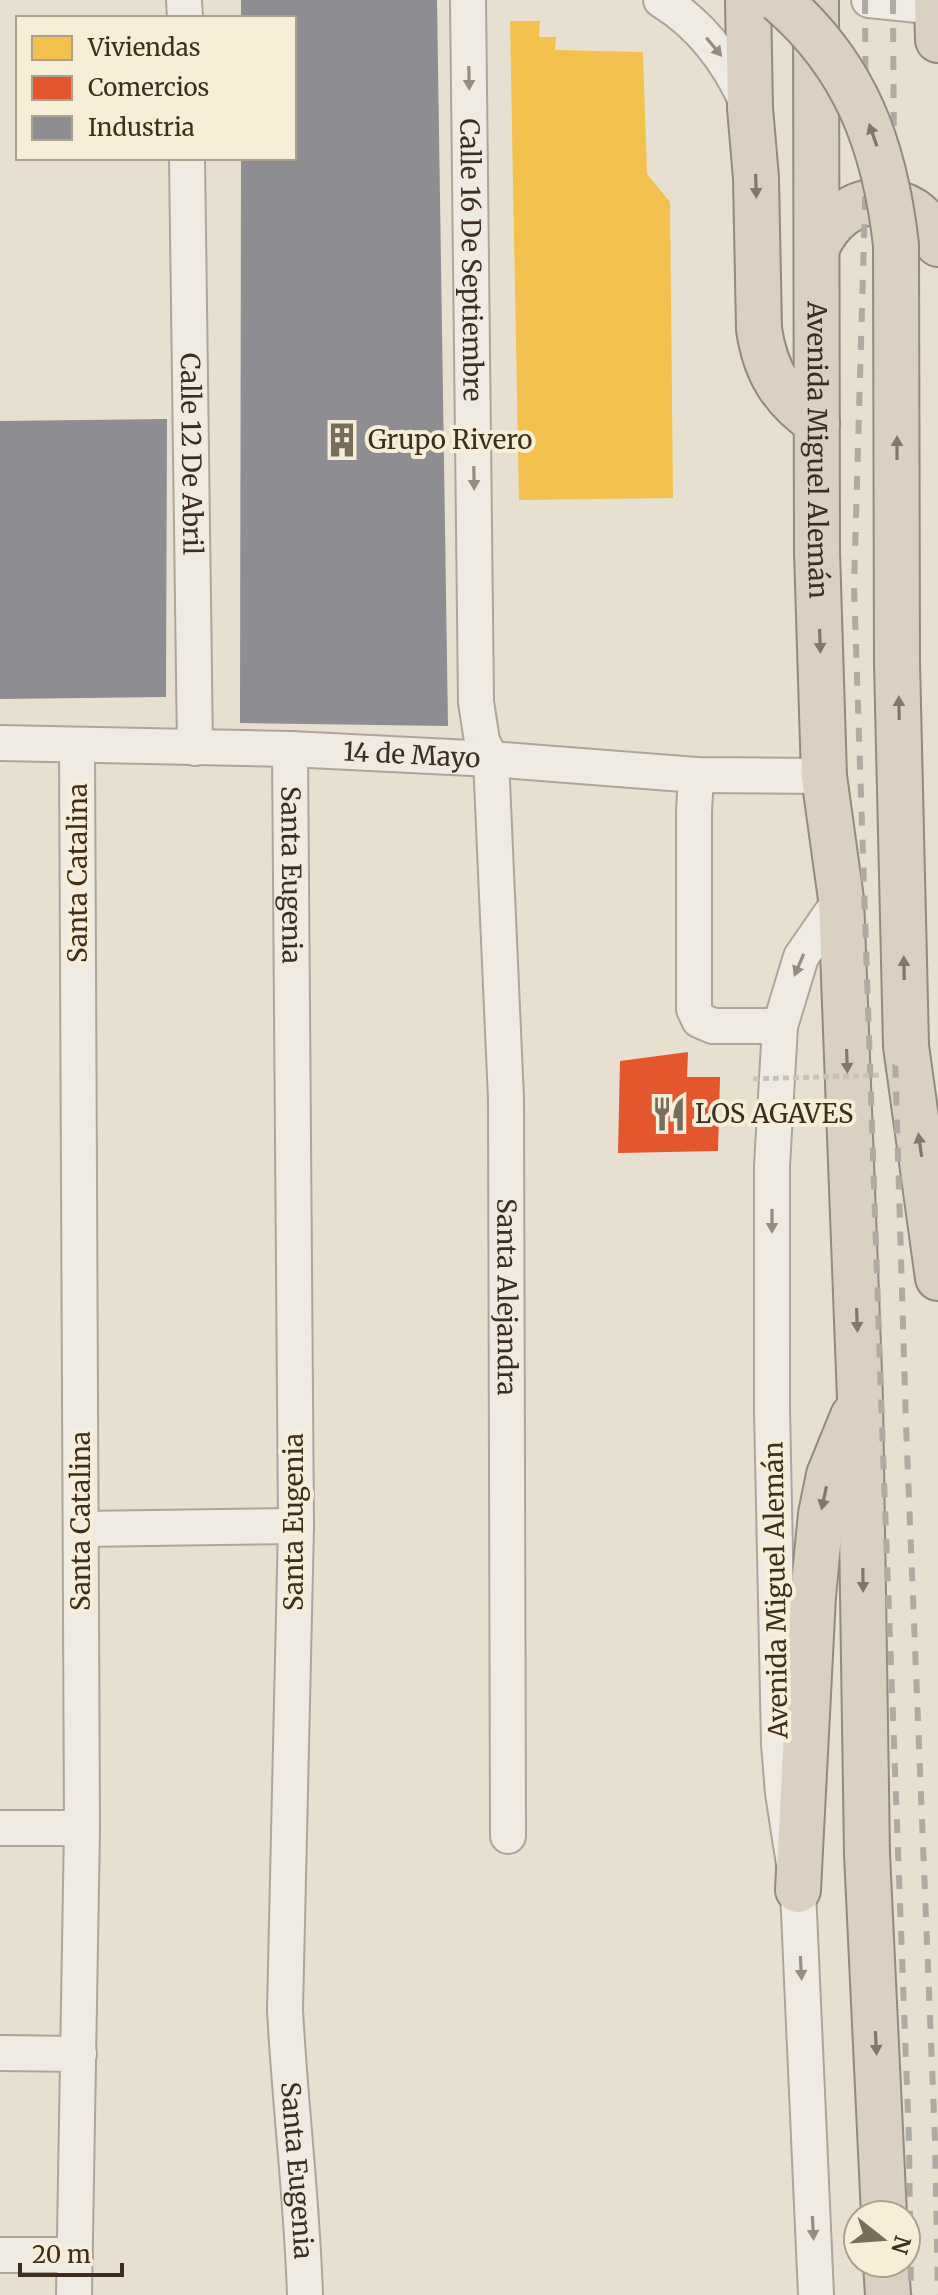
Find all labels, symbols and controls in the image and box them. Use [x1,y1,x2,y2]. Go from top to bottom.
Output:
legend [16,16,296,160]
text: Viviendas [87,32,200,63]
one-way arrow [705,37,722,57]
one-way arrow [463,66,475,91]
text: Comercios [88,72,209,103]
text: Industria [88,112,195,143]
street label: Calle 16 De Septiembre [453,118,490,402]
one-way arrow [866,123,878,147]
one-way arrow [750,174,763,199]
street label: Avenida Miguel Alemán [801,300,835,599]
street label: Calle 12 De Abril [174,353,209,555]
building icon: Grupo Rivero [323,421,361,459]
place label: Grupo Rivero [368,423,533,456]
one-way arrow [891,435,903,460]
one-way arrow [468,466,480,491]
one-way arrow [813,629,826,654]
one-way arrow [892,695,905,720]
street label: 14 de Mayo [342,735,481,774]
street label: Santa Catalina [61,783,94,963]
street label: Santa Eugenia [274,786,309,964]
one-way arrow [793,953,806,976]
one-way arrow [898,955,911,980]
one-way arrow [841,1049,854,1074]
restaurant icon: LOS AGAVES [650,1095,688,1133]
place label: LOS AGAVES [695,1097,854,1130]
one-way arrow [913,1133,926,1158]
street label: Santa Alejandra [490,1198,524,1396]
one-way arrow [766,1209,778,1234]
one-way arrow [851,1308,864,1333]
street label: Santa Catalina [64,1431,97,1611]
street label: Santa Eugenia [277,1433,310,1611]
street label: Avenida Miguel Alemán [756,1441,795,1740]
one-way arrow [817,1486,830,1511]
one-way arrow [857,1568,869,1593]
one-way arrow [795,1956,808,1981]
one-way arrow [869,2031,882,2056]
street label: Santa Eugenia [274,2080,320,2260]
north arrow [842,2199,922,2279]
one-way arrow [807,2216,820,2241]
scale bar [20,2227,122,2277]
text: N [885,2232,917,2258]
text: 20 m [32,2239,91,2270]

